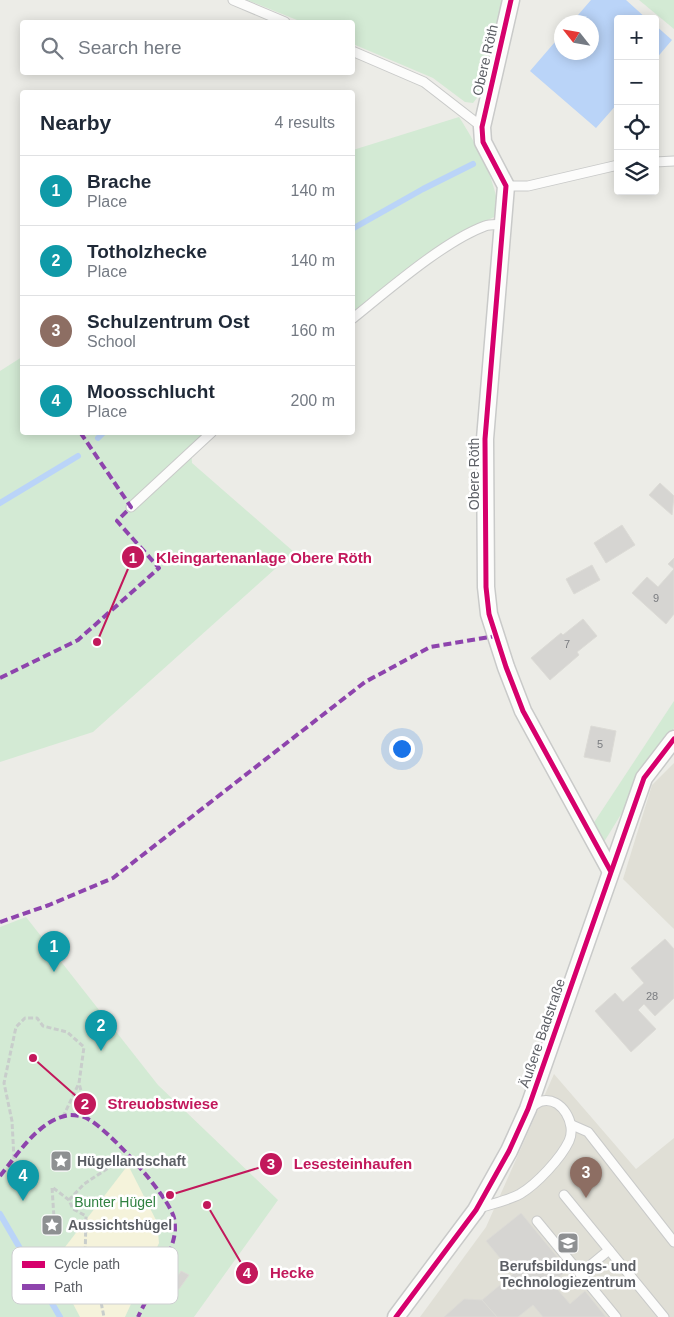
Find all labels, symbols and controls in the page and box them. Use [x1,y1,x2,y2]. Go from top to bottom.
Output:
north arrow [554,15,599,60]
map controls [614,15,659,195]
button: + [614,15,659,60]
search box [20,20,355,75]
street label: Obere Röth [469,23,501,97]
icon: search [38,34,66,62]
text: Search here [78,37,182,58]
button: − [614,60,659,105]
button: locate [614,105,659,150]
text: Nearby [40,111,111,134]
text: 4 results [275,114,335,131]
button: layers [614,150,659,195]
text: Brache [87,171,151,192]
text: 1 [52,182,60,199]
text: 140 m [291,182,335,199]
text: Place [87,193,127,210]
text: Totholzhecke [87,241,207,262]
text: 2 [52,252,60,269]
text: 140 m [291,252,335,269]
text: Place [87,263,127,280]
text: Schulzentrum Ost [87,311,250,332]
text: 3 [52,322,60,339]
text: 160 m [291,322,335,339]
text: School [87,333,136,350]
text: Moosschlucht [87,381,215,402]
text: 4 [52,392,60,409]
text: 200 m [291,392,335,409]
text: Place [87,403,127,420]
street label: Obere Röth [466,438,482,510]
callout: Kleingartenanlage Obere Röth [121,542,382,572]
text: 1 [129,549,137,566]
text: Kleingartenanlage Obere Röth [156,549,372,566]
house number: 9 [653,592,659,604]
house number: 7 [564,638,570,650]
your location [389,736,415,762]
house number: 5 [597,738,603,750]
pin: 1 [38,931,70,972]
street label: Äußere Badstraße [516,976,568,1090]
house number: 28 [646,990,658,1002]
pin: 2 [85,1010,117,1051]
callout: Streuobstwiese [72,1089,228,1119]
text: 2 [81,1095,89,1112]
text: Streuobstwiese [108,1095,218,1112]
place icon: Hügellandschaft [49,1149,73,1173]
callout: Lesesteinhaufen [259,1149,422,1179]
place label: Hügellandschaft [77,1153,186,1169]
text: 3 [267,1155,275,1172]
text: Lesesteinhaufen [294,1155,412,1172]
pin: 3 [570,1157,602,1198]
pin: 4 [7,1160,39,1201]
park label: Bunter Hügel [74,1194,156,1210]
place icon: Aussichtshügel [40,1213,64,1237]
place label: Aussichtshügel [68,1217,172,1233]
school or university icon: Berufsbildungs- und Technologiezentrum [556,1231,580,1255]
legend [12,1247,178,1304]
text: Cycle path [54,1256,120,1272]
callout: Hecke [235,1258,324,1288]
place label: Berufsbildungs- und Technologiezentrum [500,1258,636,1290]
text: 4 [243,1264,252,1281]
text: Hecke [270,1264,314,1281]
text: Path [54,1279,83,1295]

